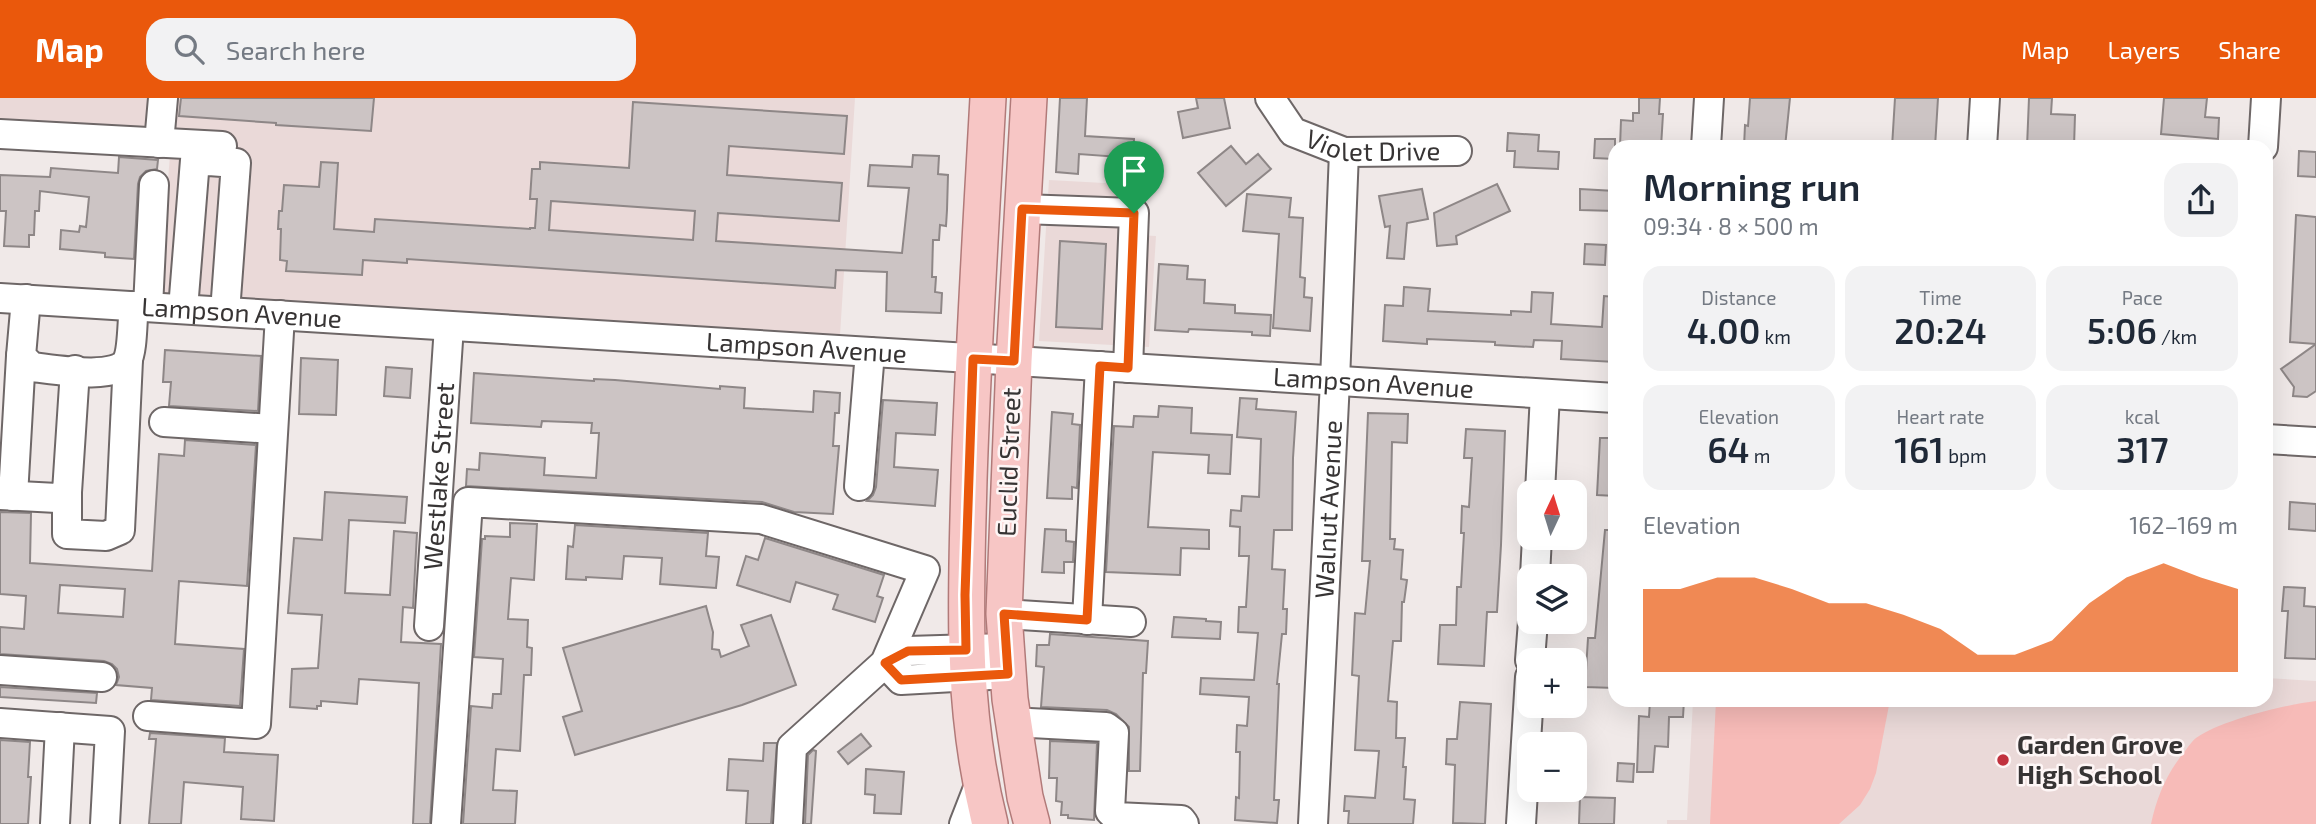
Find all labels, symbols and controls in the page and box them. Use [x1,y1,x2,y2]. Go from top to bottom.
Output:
search box [146,18,636,81]
text: Map [35,29,104,69]
icon: search [170,30,208,68]
text: Search here [226,34,365,65]
text: Map [2021,35,2069,64]
text: Layers [2107,35,2180,64]
text: Share [2218,35,2281,64]
street label: Violet Drive [1302,122,1440,166]
pin [1104,141,1164,213]
icon: arrive [1115,152,1153,190]
text: Morning run [1643,163,1861,209]
button: share [2164,163,2238,237]
text: 09:34 · 8 × 500 m [1643,212,1819,240]
text: Distance [1701,286,1776,309]
text: Time [1919,286,1962,309]
text: Pace [2122,286,2163,309]
street label: Lampson Avenue [140,290,343,333]
text: 4.00 [1687,309,1760,351]
text: 20:24 [1894,309,1987,351]
text: 5:06 [2087,309,2157,351]
street label: Lampson Avenue [705,325,908,368]
text: km [1760,325,1791,348]
text: /km [2157,325,2197,348]
street label: Lampson Avenue [1272,360,1475,403]
street label: Westlake Street [416,381,459,571]
street label: Euclid Street [989,387,1026,537]
text: Elevation [1699,405,1779,428]
text: Heart rate [1897,405,1984,428]
text: kcal [2125,405,2160,428]
street label: Walnut Avenue [1307,419,1347,599]
text: 64 [1707,428,1750,470]
text: 161 [1894,428,1944,470]
text: 317 [2116,428,2168,470]
text: m [1750,444,1770,467]
text: bpm [1944,444,1987,467]
north arrow [1517,480,1587,550]
map controls [1517,480,1587,802]
text: Elevation [1643,511,1741,539]
text: 162–169 m [2129,511,2238,539]
button: layers [1517,564,1587,634]
button: + [1517,648,1587,718]
place label: Garden Grove High School [2017,728,2183,789]
button: − [1517,732,1587,802]
marker: Garden Grove High School [1995,752,2011,768]

